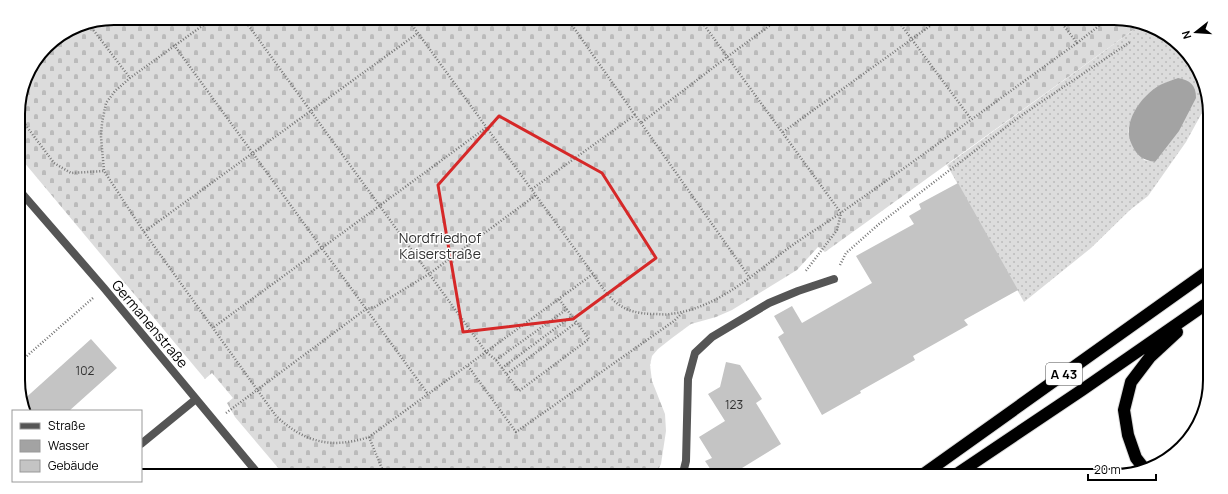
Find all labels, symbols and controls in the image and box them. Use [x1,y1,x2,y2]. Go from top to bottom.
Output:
north arrow [1176,12,1216,52]
text: N [1178,29,1194,41]
park label: Nordfriedhof Kaiserstraße [399,228,481,263]
street label: Germanenstraße [108,276,193,372]
house number: 102 [76,362,95,379]
road number: A 43 [1046,363,1082,385]
house number: 123 [725,396,743,413]
legend [12,410,142,482]
text: Straße [48,417,85,434]
text: Wasser [48,437,90,454]
scale bar [1088,456,1156,482]
text: Gebäude [48,457,99,474]
text: 20 m [1094,461,1121,478]

